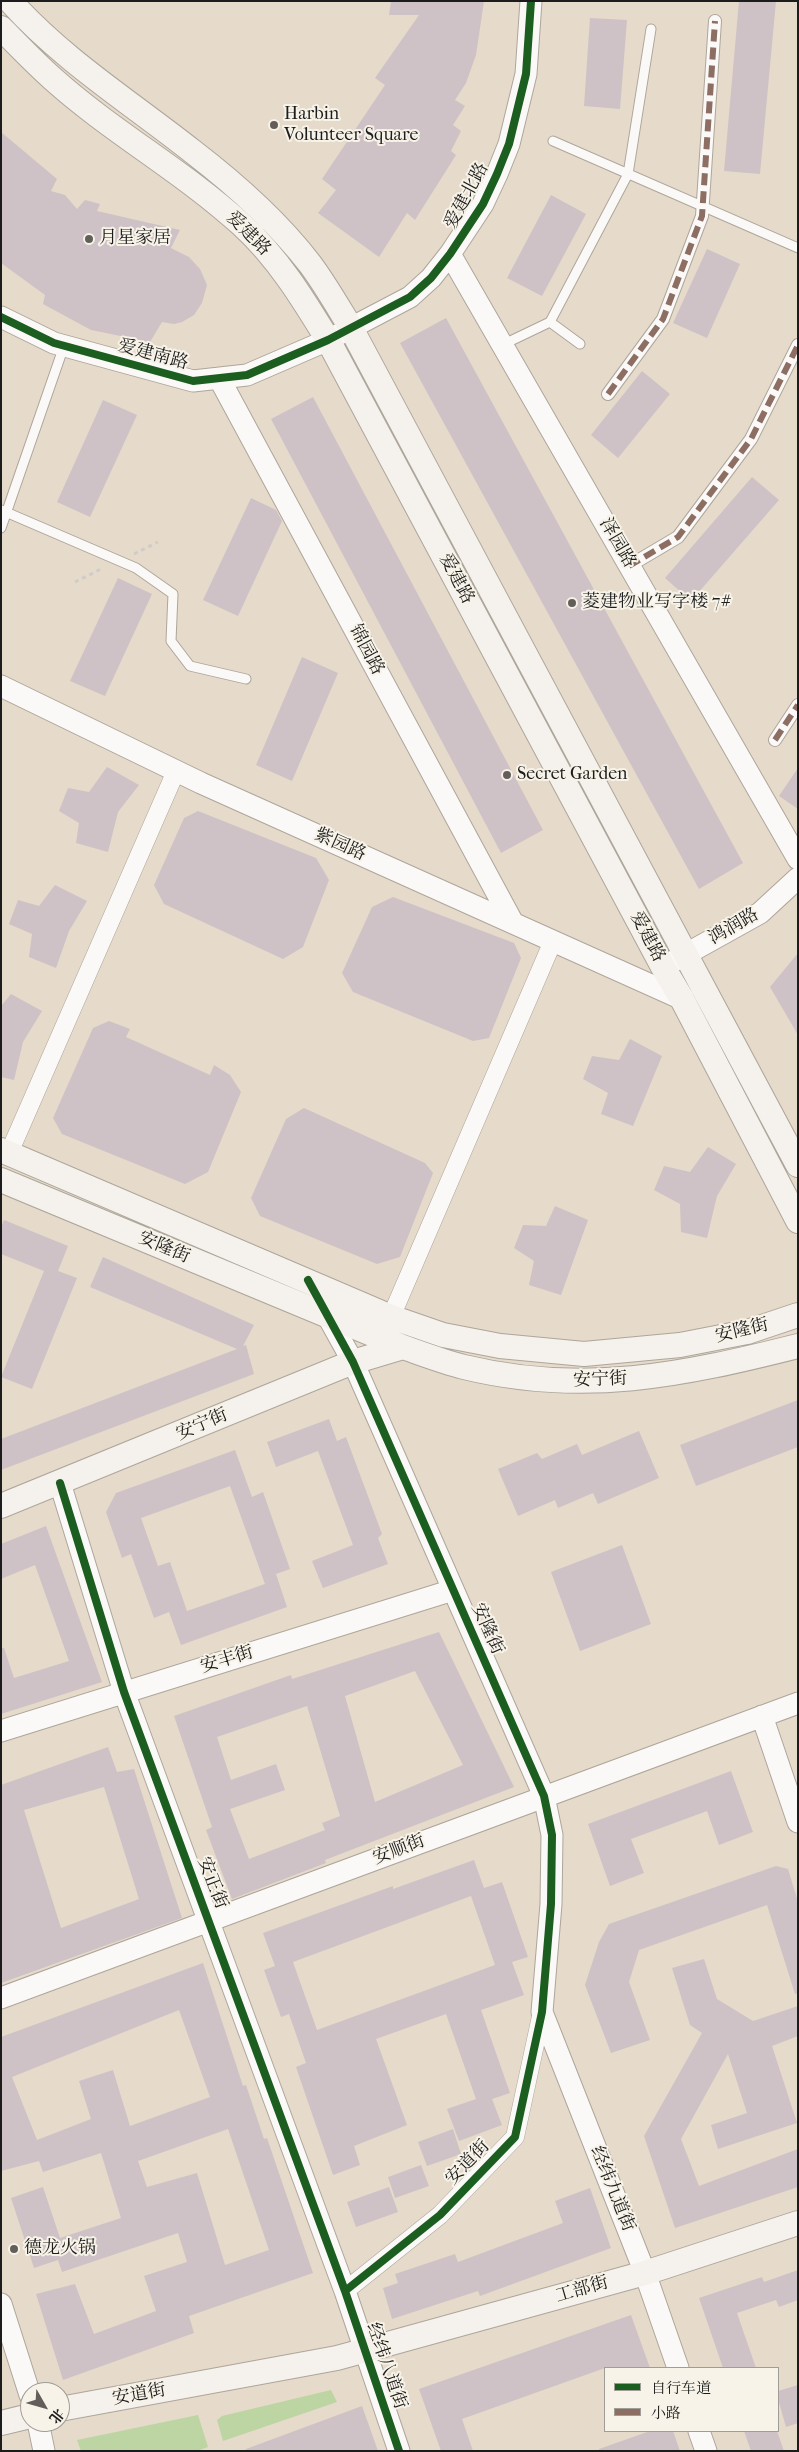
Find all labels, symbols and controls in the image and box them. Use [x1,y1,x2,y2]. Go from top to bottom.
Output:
place label: Harbin Volunteer Square [284,104,418,146]
marker: Harbin Volunteer Square [268,119,280,131]
street label: 爱建北路 [441,159,493,233]
street label: 爱建路 [221,207,275,261]
place label: 月星家居 [99,228,171,250]
marker: 月星家居 [83,233,95,245]
street label: 爱建南路 [115,335,191,375]
street label: 泽园路 [594,514,640,572]
street label: 爱建路 [434,550,478,608]
place label: 菱建物业写字楼 7# [582,592,732,614]
marker: 菱建物业写字楼 7# [566,597,578,609]
street label: 锦园路 [344,621,388,679]
place label: Secret Garden [517,764,628,786]
marker: Secret Garden [501,769,513,781]
street label: 紫园路 [311,824,369,866]
street label: 鸿润路 [705,904,763,950]
street label: 爱建路 [625,908,669,966]
street label: 安隆街 [135,1228,193,1268]
street label: 安隆街 [713,1314,771,1348]
street label: 安宁街 [573,1368,627,1392]
street label: 安宁街 [173,1405,231,1445]
street label: 安隆街 [466,1600,508,1658]
street label: 安丰街 [198,1642,256,1678]
street label: 安顺街 [370,1830,428,1870]
street label: 安正街 [192,1854,232,1912]
street label: 安道街 [441,2136,495,2190]
street label: 经纬九道街 [585,2143,639,2235]
place label: 德龙火锅 [24,2238,96,2260]
marker: 德龙火锅 [8,2243,20,2255]
street label: 工部街 [553,2272,611,2308]
street label: 经纬八道街 [361,2320,411,2412]
legend [604,2367,779,2432]
text: 自行车道 [651,2379,711,2397]
street label: 安道街 [111,2380,167,2410]
north arrow [20,2382,70,2432]
text: 小路 [651,2404,681,2422]
text: 北 [45,2405,67,2427]

